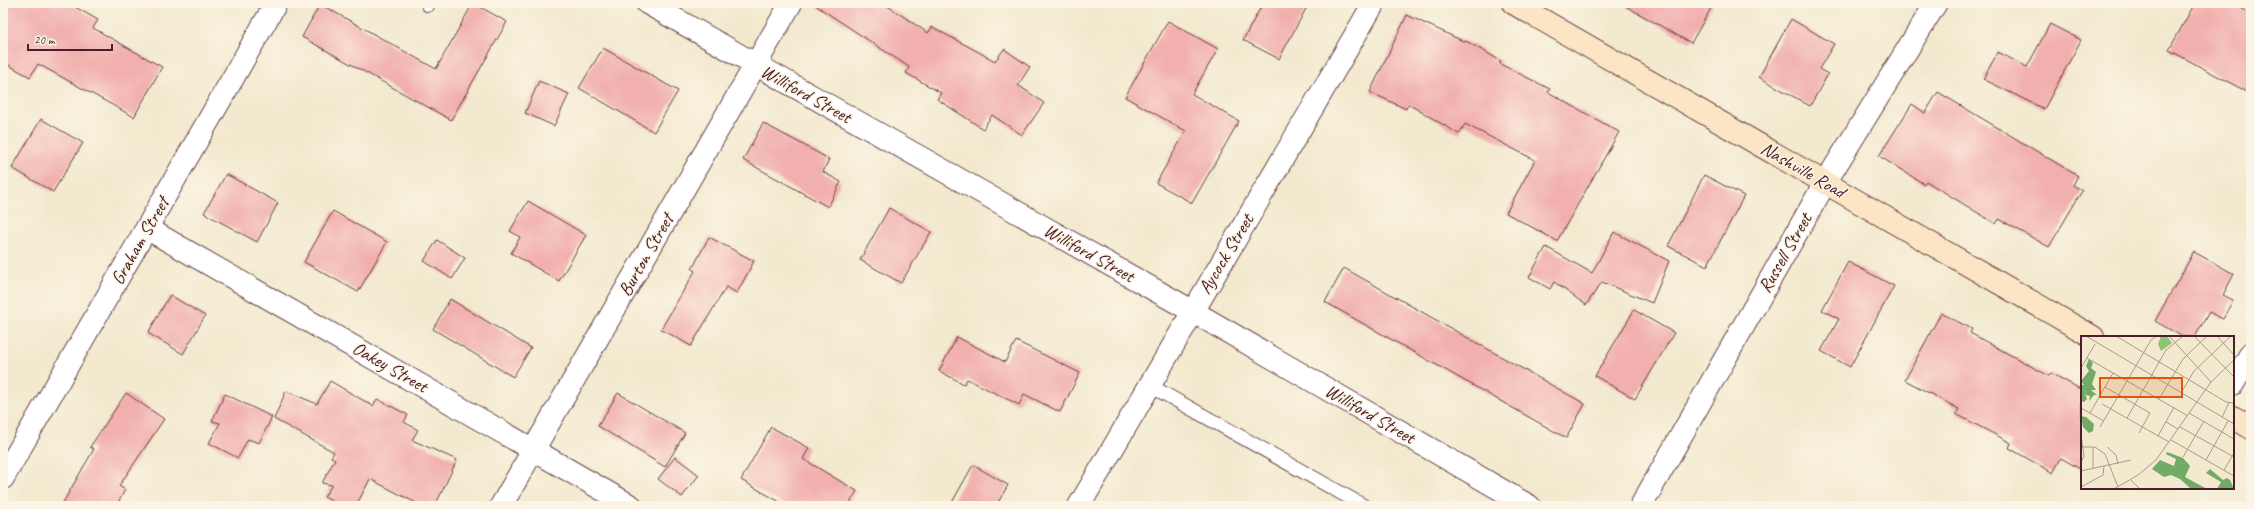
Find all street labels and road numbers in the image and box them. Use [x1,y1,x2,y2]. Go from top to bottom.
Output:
street label: Williford Street [756,59,857,130]
street label: Nashville Road [1756,136,1852,205]
street label: Graham Street [105,191,176,289]
street label: Burton Street [613,207,681,301]
street label: Russell Street [1753,207,1818,297]
street label: Aycock Street [1193,208,1260,298]
street label: Williford Street [1039,218,1140,289]
street label: Oakey Street [348,336,433,399]
street label: Williford Street [1321,379,1421,450]

